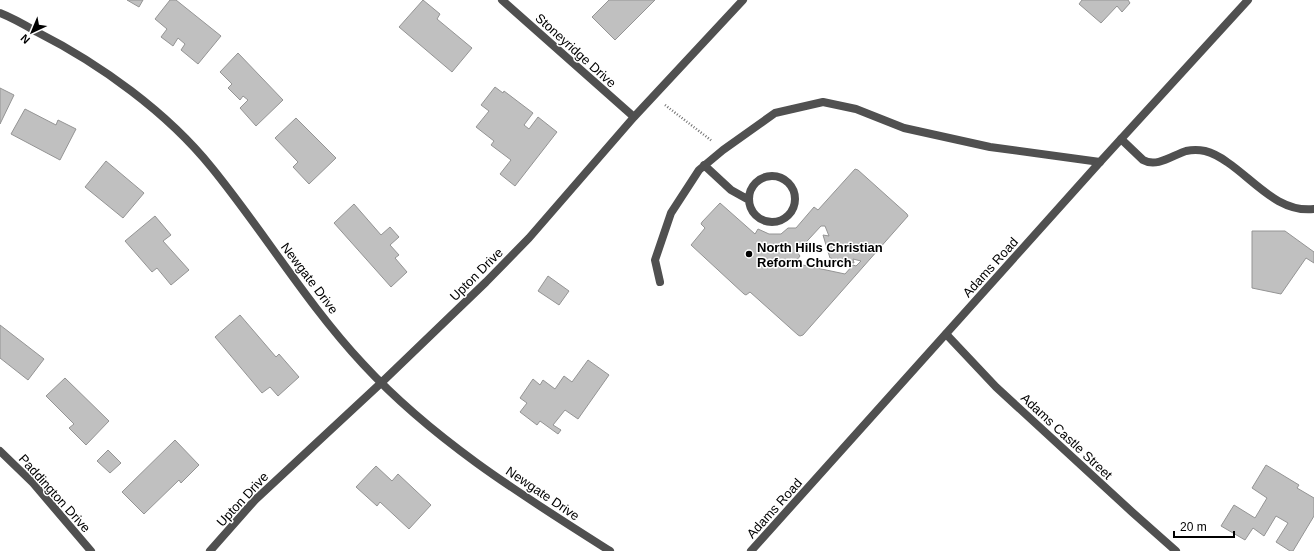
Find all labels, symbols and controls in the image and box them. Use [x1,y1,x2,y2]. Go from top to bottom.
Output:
street label: Stoneyridge Drive [532,10,619,91]
north arrow [12,12,52,52]
text: N [18,32,32,46]
street label: Adams Road [960,234,1021,300]
street label: Newgate Drive [278,240,341,317]
place label: North Hills Christian Reform Church [757,240,883,270]
street label: Upton Drive [447,245,506,304]
marker: North Hills Christian Reform Church [744,249,754,259]
street label: Adams Castle Street [1018,390,1116,483]
street label: Paddington Drive [16,451,94,535]
street label: Newgate Drive [503,463,582,523]
street label: Upton Drive [213,469,271,530]
street label: Adams Road [744,475,805,541]
scale bar [1174,513,1234,539]
text: 20 m [1180,520,1207,534]

